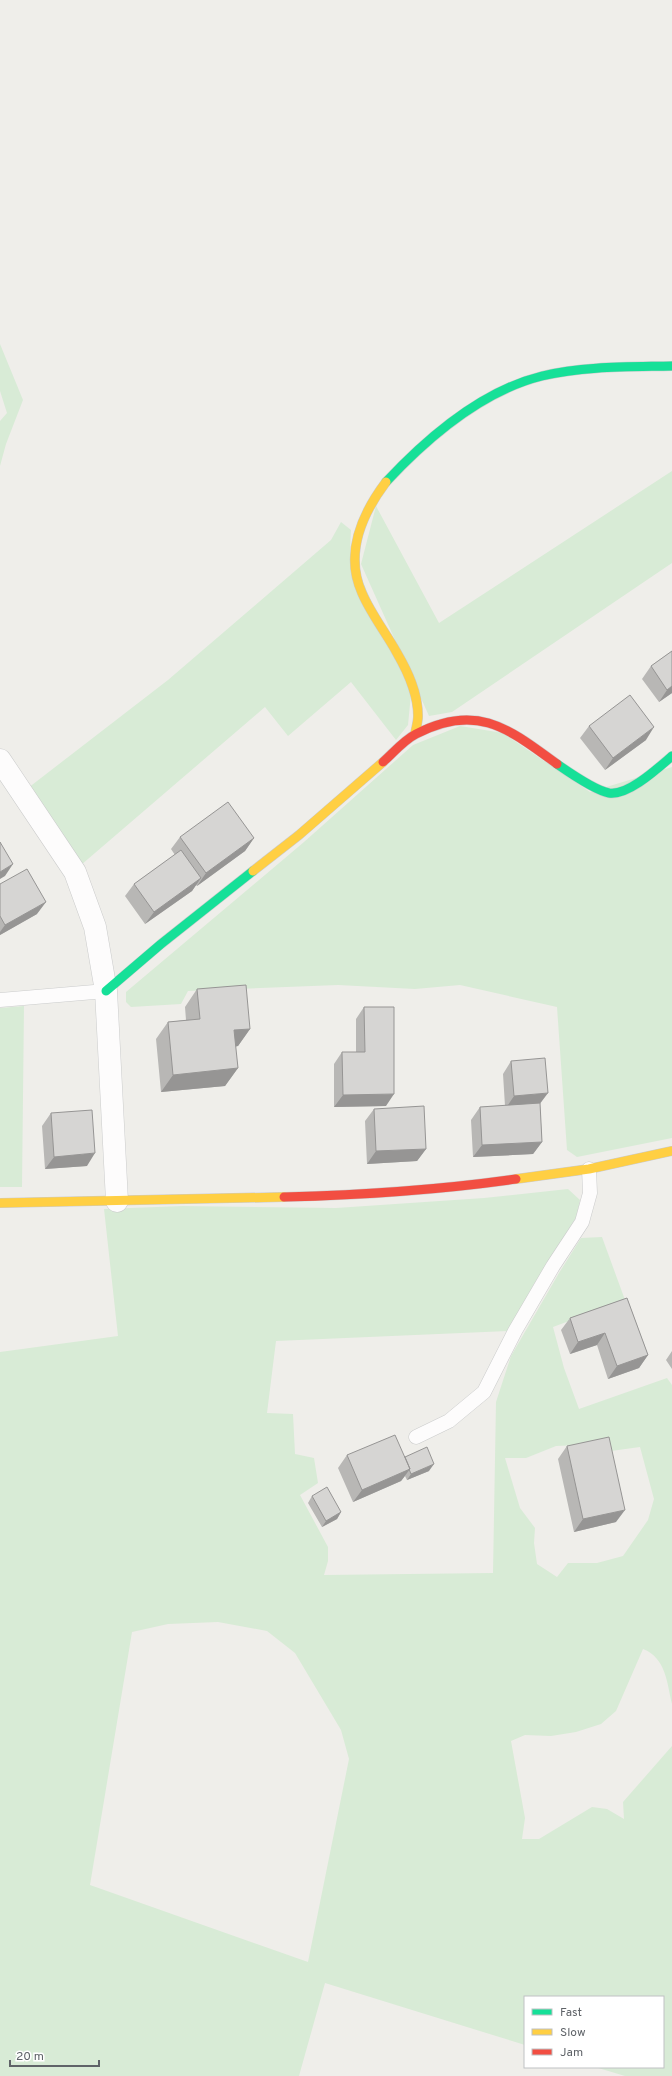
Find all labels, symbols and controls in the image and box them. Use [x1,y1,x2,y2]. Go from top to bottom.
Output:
legend [524,1996,664,2068]
text: Fast [560,2005,582,2021]
text: Slow [560,2025,586,2041]
scale bar [10,2042,99,2068]
text: Jam [560,2045,583,2061]
text: 20 m [16,2049,44,2065]

